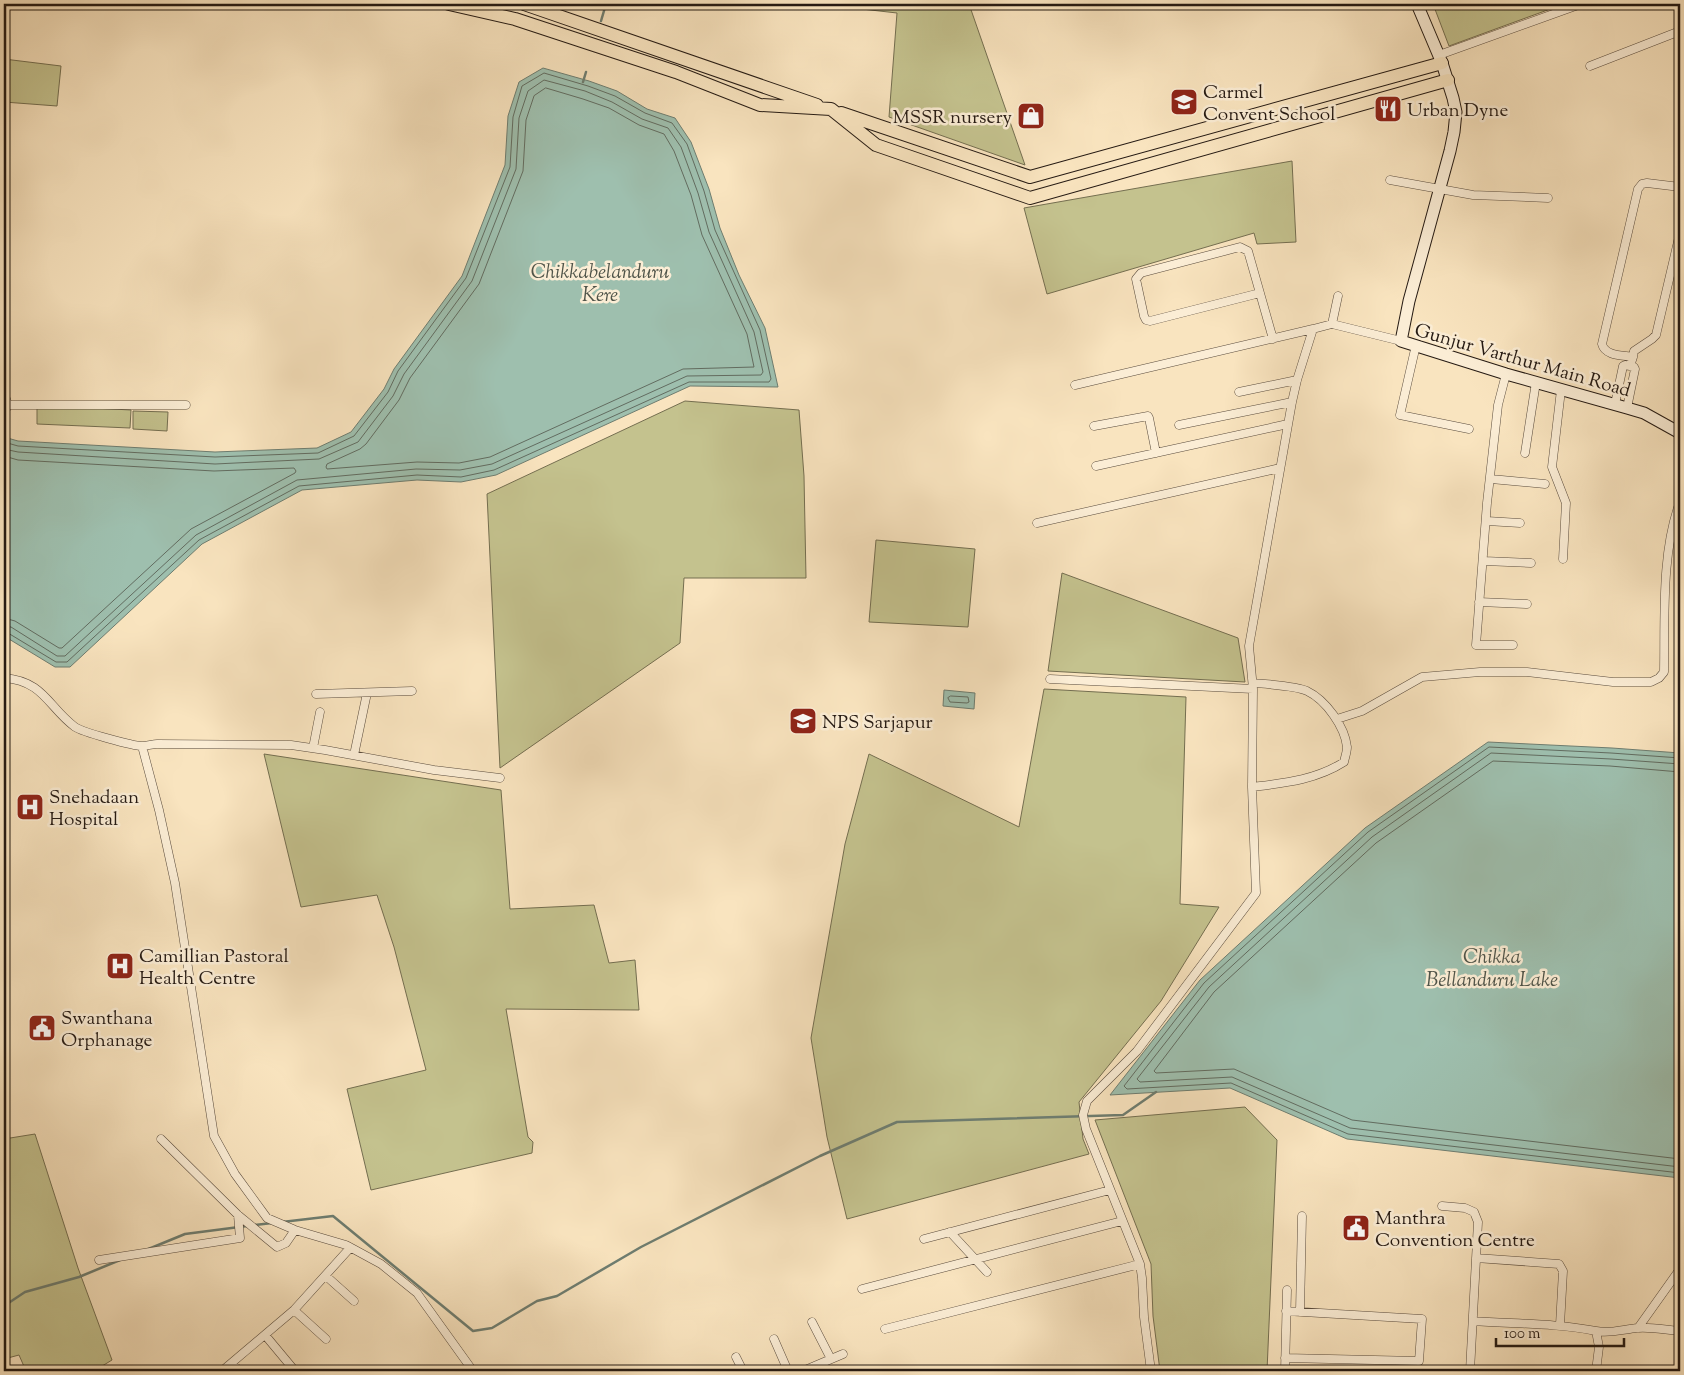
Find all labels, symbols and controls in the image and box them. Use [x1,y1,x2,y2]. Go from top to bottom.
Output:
place label: Carmel Convent School [1203,80,1335,129]
school or university icon: Carmel Convent School [1169,87,1199,117]
restaurant icon: Urban Dyne [1373,94,1403,124]
place label: Urban Dyne [1407,98,1508,125]
shop icon: MSSR nursery [1016,101,1046,131]
place label: MSSR nursery [892,105,1013,132]
water label: Chikkabelanduru Kere [531,259,670,311]
street label: Gunjur Varthur Main Road [1411,318,1634,405]
school or university icon: NPS Sarjapur [788,706,818,736]
place label: NPS Sarjapur [822,710,933,737]
place label: Snehadaan Hospital [49,785,139,834]
hospital icon: Snehadaan Hospital [15,792,45,822]
place label: Camillian Pastoral Health Centre [139,944,289,993]
water label: Chikka Bellanduru Lake [1426,944,1558,996]
hospital icon: Camillian Pastoral Health Centre [105,951,135,981]
place label: Swanthana Orphanage [61,1006,153,1055]
public building icon: Swanthana Orphanage [27,1013,57,1043]
place label: Manthra Convention Centre [1375,1206,1535,1255]
public building icon: Manthra Convention Centre [1341,1213,1371,1243]
scale bar [1496,1315,1624,1347]
text: 100 m [1504,1324,1541,1345]

